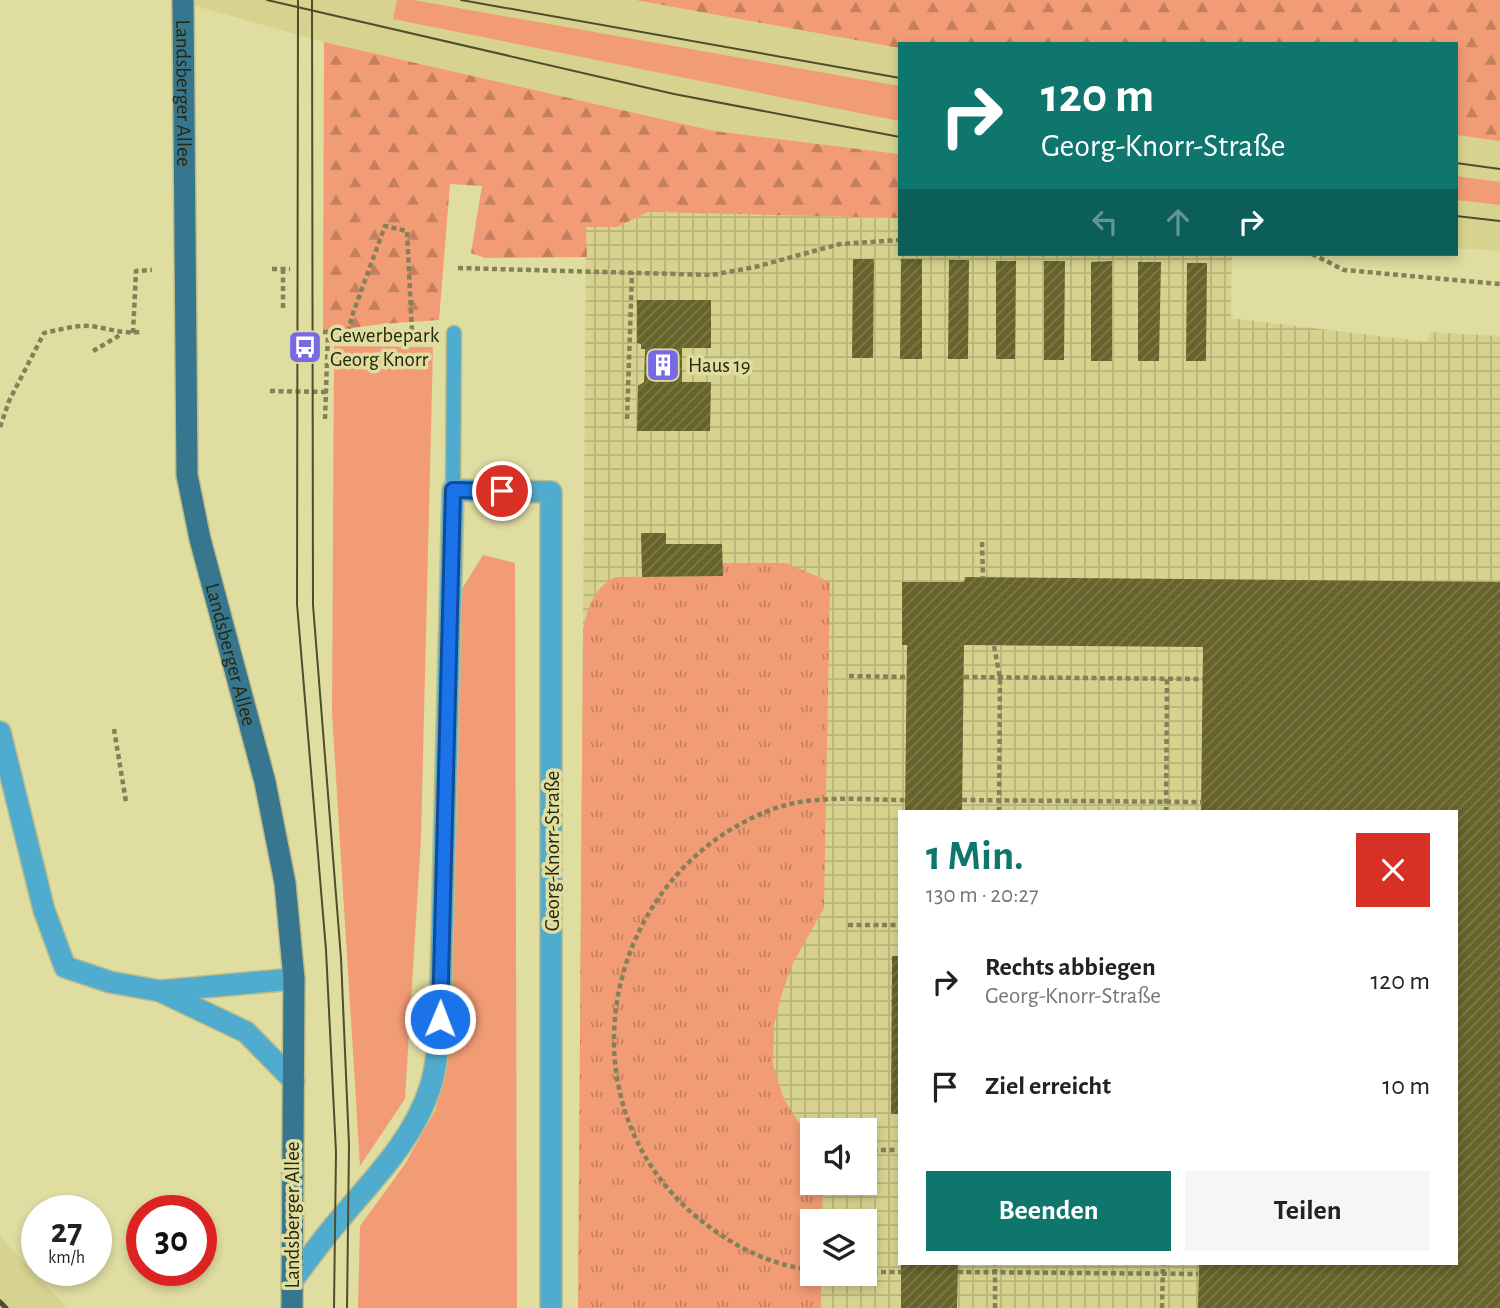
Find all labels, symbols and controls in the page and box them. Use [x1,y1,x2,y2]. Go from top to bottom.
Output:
street label: Landsberger Allee [173,19,195,167]
icon: right [926,70,1017,161]
text: 120 m [1041,72,1154,121]
text: Georg-Knorr-Straße [1041,130,1286,162]
icon: left [1086,203,1124,241]
icon: ahead [1159,203,1197,241]
icon: right [1232,203,1270,241]
place label: Gewerbepark Georg Knorr [330,325,440,370]
bus stop icon: Gewerbepark Georg Knorr [286,328,324,366]
building icon: Haus 19 [644,346,682,384]
place label: Haus 19 [688,355,751,376]
pin [472,461,532,521]
icon: arrive [483,472,521,510]
street label: Landsberger Allee [202,581,260,728]
street label: Georg-Knorr-Straße [542,771,563,931]
button: close [1356,833,1430,907]
text: 1 Min. [926,835,1024,877]
text: 130 m · 20:27 [926,884,1039,907]
text: Rechts abbiegen [985,954,1156,980]
icon: right [926,963,964,1001]
text: 120 m [1370,968,1430,994]
position arrow [403,982,477,1056]
text: Georg-Knorr-Straße [985,985,1161,1008]
icon: arrive [926,1068,964,1106]
text: Ziel erreicht [985,1073,1111,1099]
text: 10 m [1382,1073,1430,1099]
map controls [800,1118,877,1286]
button: sound [800,1118,877,1195]
street label: Landsberger Allee [282,1142,303,1289]
button: Beenden [926,1171,1171,1251]
button: Teilen [1185,1171,1430,1251]
speed limit sign: 30 [126,1195,217,1286]
button: layers [800,1209,877,1286]
text: 27 [51,1214,82,1249]
text: km/h [48,1249,85,1267]

